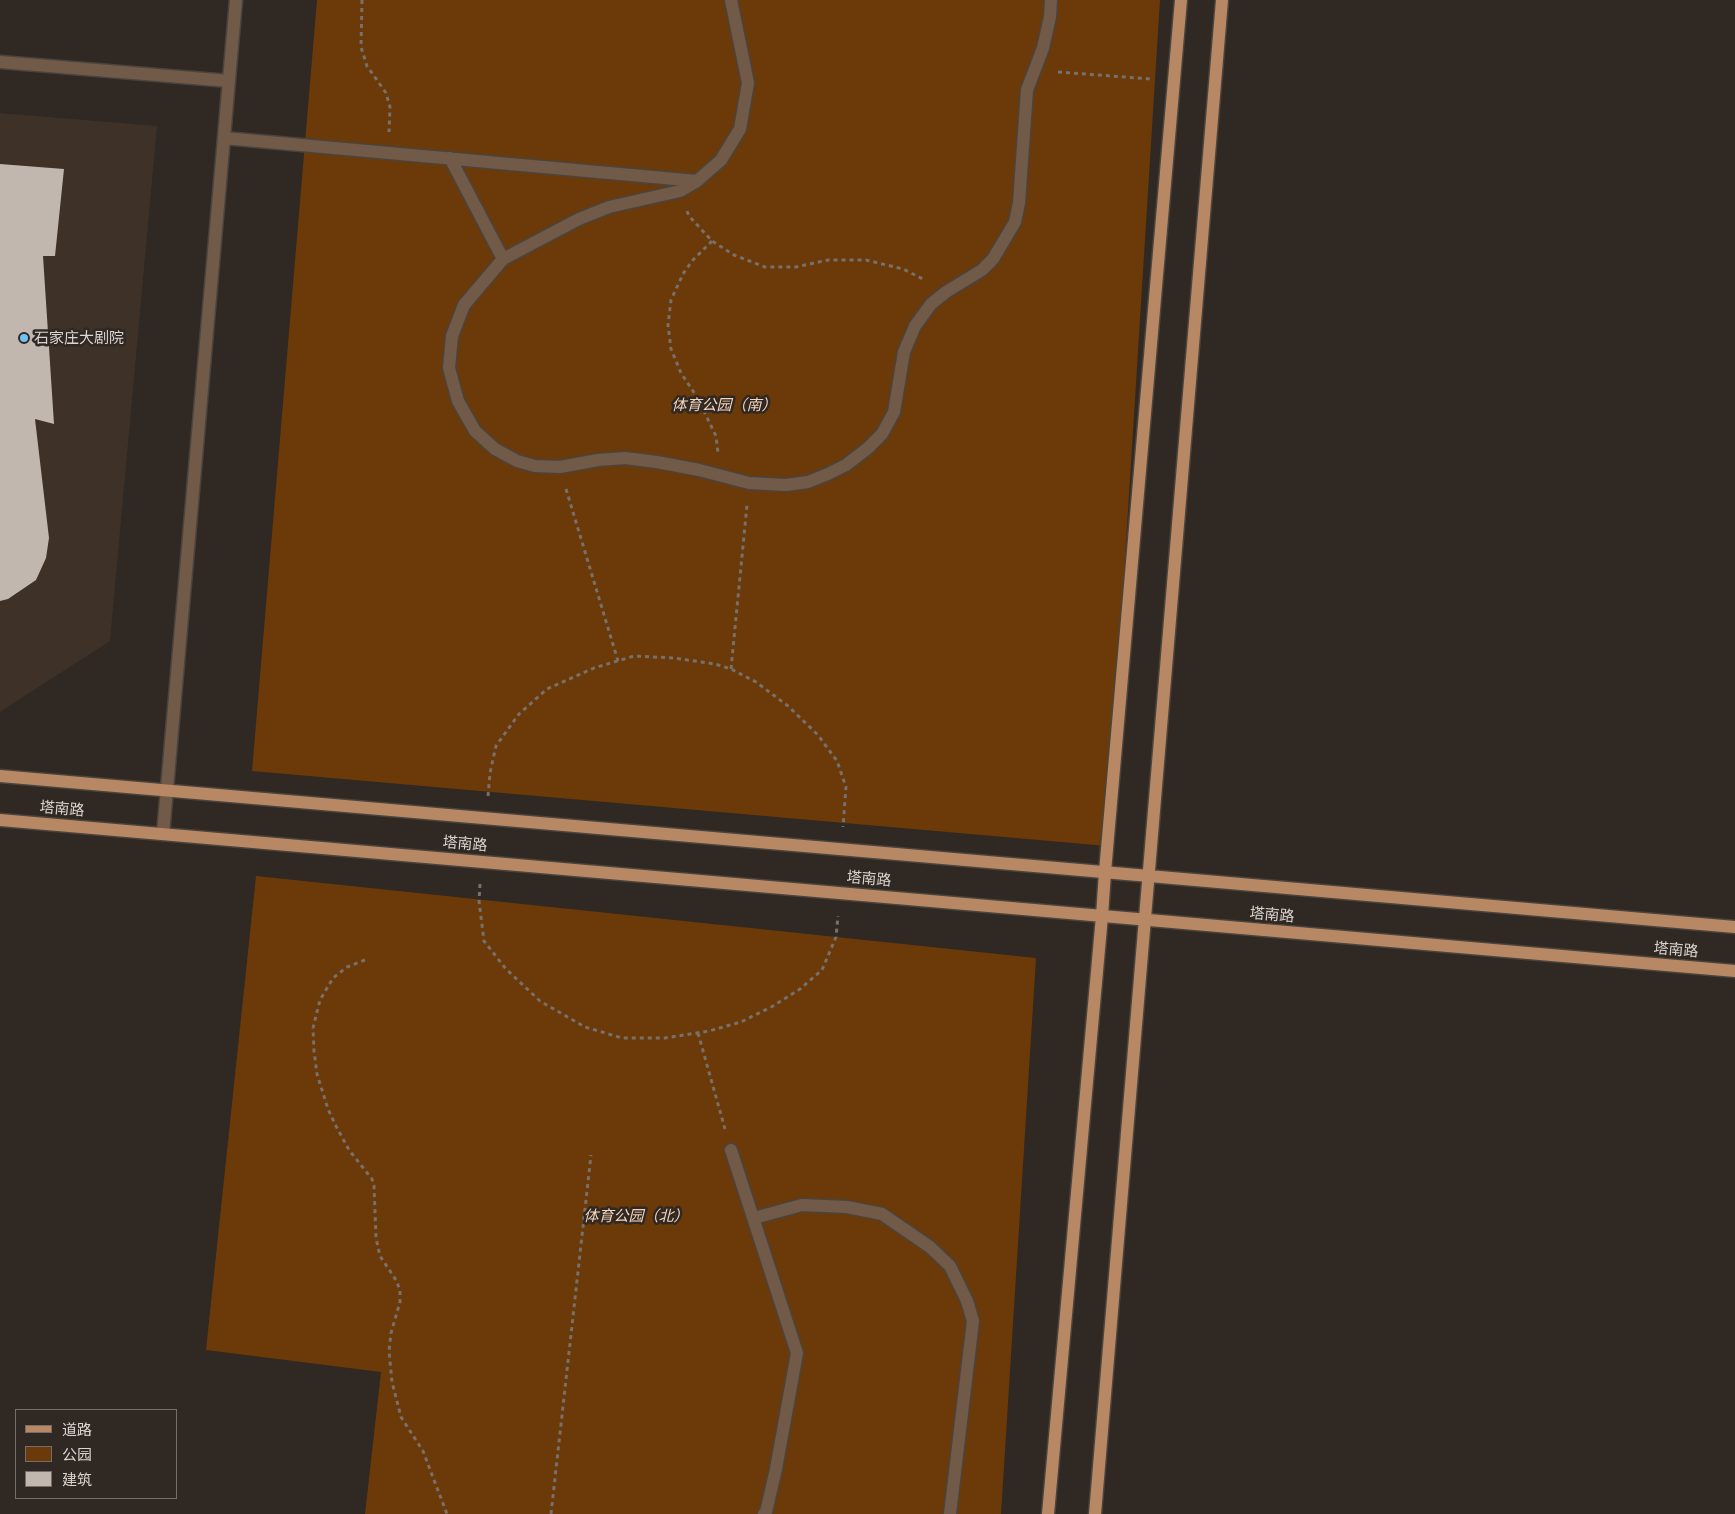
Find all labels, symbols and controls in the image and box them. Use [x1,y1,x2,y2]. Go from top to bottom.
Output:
place label: 石家庄大剧院 [34,329,124,347]
marker: 石家庄大剧院 [18,332,30,344]
park label: 体育公园（南） [672,396,776,414]
street label: 塔南路 [39,798,85,820]
street label: 塔南路 [442,833,488,855]
street label: 塔南路 [846,868,892,890]
street label: 塔南路 [1249,904,1295,926]
street label: 塔南路 [1653,939,1699,961]
park label: 体育公园（北） [584,1207,688,1225]
legend [15,1409,178,1499]
text: 道路 [62,1419,92,1439]
text: 公园 [62,1444,92,1464]
text: 建筑 [62,1469,92,1489]

